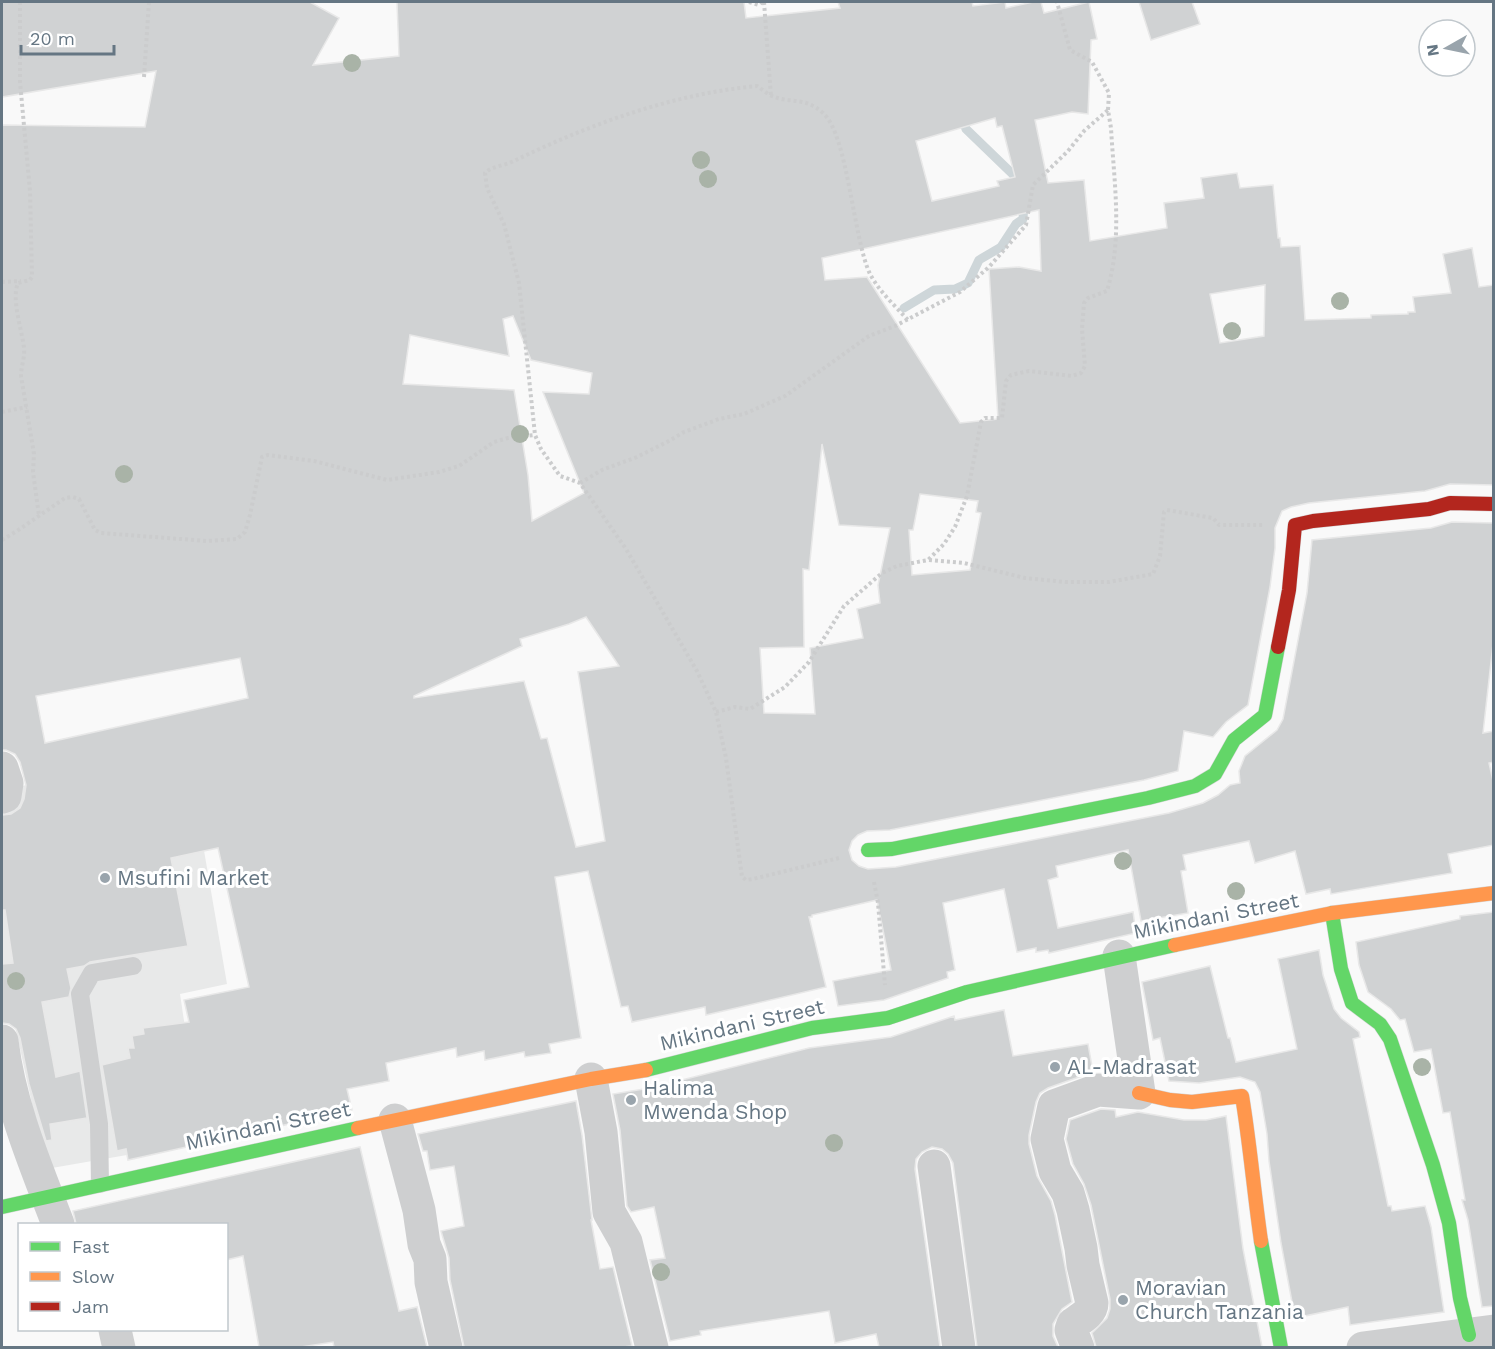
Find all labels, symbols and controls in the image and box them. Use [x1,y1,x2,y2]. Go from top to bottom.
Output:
scale bar [21,18,114,56]
north arrow [1417,18,1477,78]
text: 20 m [30,28,75,49]
text: N [1422,43,1443,58]
place label: Msufini Market [117,865,269,890]
marker: Msufini Market [98,871,112,885]
street label: Mikindani Street [1131,887,1301,944]
street label: Mikindani Street [657,993,827,1056]
place label: AL-Madrasat [1067,1054,1197,1079]
marker: AL-Madrasat [1048,1060,1062,1074]
place label: Halima Mwenda Shop [643,1075,787,1124]
marker: Halima Mwenda Shop [624,1093,638,1107]
street label: Mikindani Street [183,1096,353,1155]
legend [18,1223,228,1331]
text: Fast [72,1236,110,1257]
text: Slow [72,1266,115,1287]
place label: Moravian Church Tanzania [1135,1275,1304,1324]
marker: Moravian Church Tanzania [1116,1293,1130,1307]
text: Jam [72,1296,109,1317]

